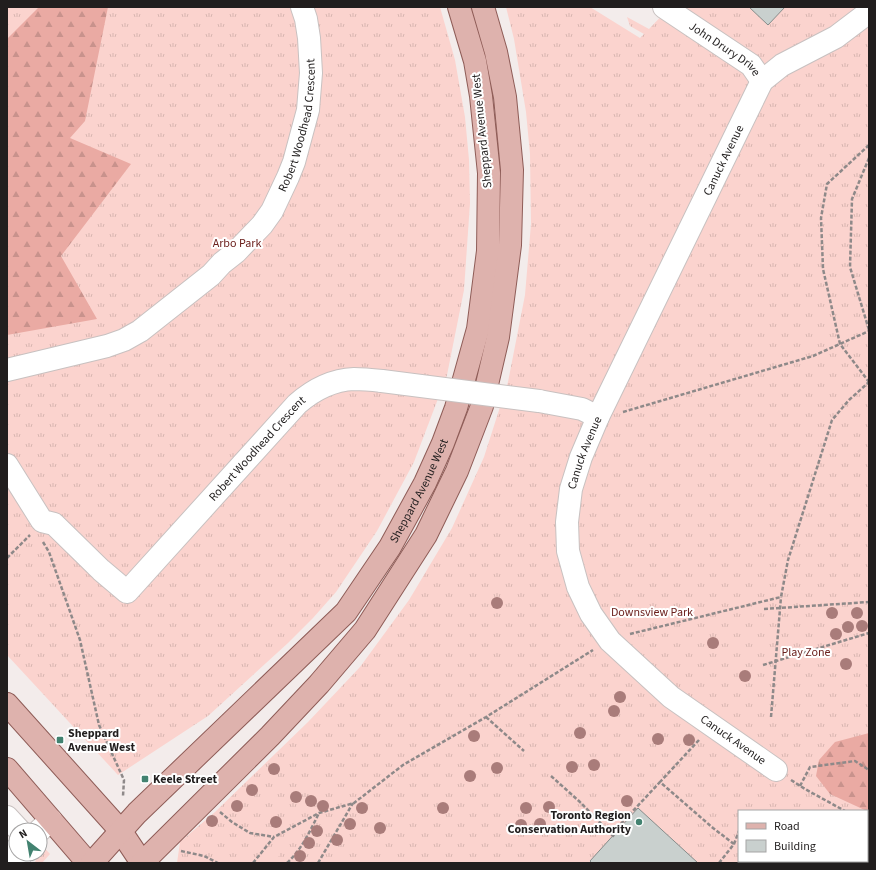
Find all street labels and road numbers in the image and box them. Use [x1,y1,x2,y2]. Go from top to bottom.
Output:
street label: John Drury Drive [686,18,765,79]
street label: Robert Woodhead Crescent [274,58,320,195]
street label: Sheppard Avenue West [468,73,496,189]
street label: Canuck Avenue [699,122,748,199]
street label: Robert Woodhead Crescent [205,392,309,505]
street label: Canuck Avenue [563,413,606,491]
street label: Sheppard Avenue West [385,436,452,546]
street label: Canuck Avenue [697,711,769,769]

